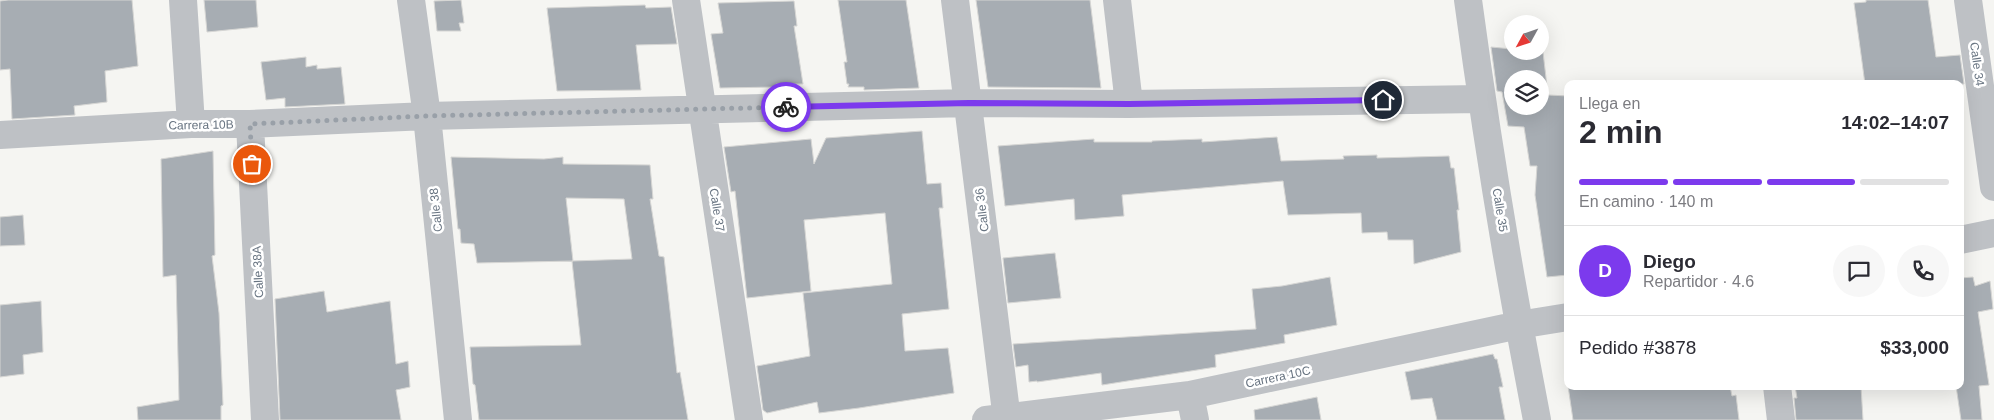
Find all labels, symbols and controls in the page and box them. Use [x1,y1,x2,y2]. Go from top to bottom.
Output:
north arrow [1504,15,1549,60]
map controls [1504,15,1549,115]
street label: Calle 34 [1967,41,1987,87]
button: layers [1504,70,1549,115]
pin [1362,79,1404,121]
courier [761,82,811,132]
icon: home [1369,86,1397,114]
icon: bike [772,93,800,121]
text: Llega en [1579,95,1640,112]
text: 14:02–14:07 [1841,112,1949,133]
text: 2 min [1579,114,1663,150]
street label: Carrera 10B [168,117,234,133]
pin [231,143,273,185]
icon: bag [238,150,266,178]
street label: Calle 38 [427,187,445,233]
street label: Calle 37 [707,187,727,233]
street label: Calle 36 [972,187,992,233]
street label: Calle 35 [1490,187,1510,233]
text: En camino · 140 m [1579,193,1713,210]
button: chat [1833,245,1885,297]
button: phone [1897,245,1949,297]
street label: Calle 38A [250,246,266,298]
text: Diego [1643,251,1696,272]
text: D [1598,260,1612,281]
text: Repartidor · 4.6 [1643,273,1754,290]
text: Pedido #3878 [1579,337,1696,358]
text: $33,000 [1880,337,1949,358]
street label: Carrera 10C [1244,363,1312,391]

